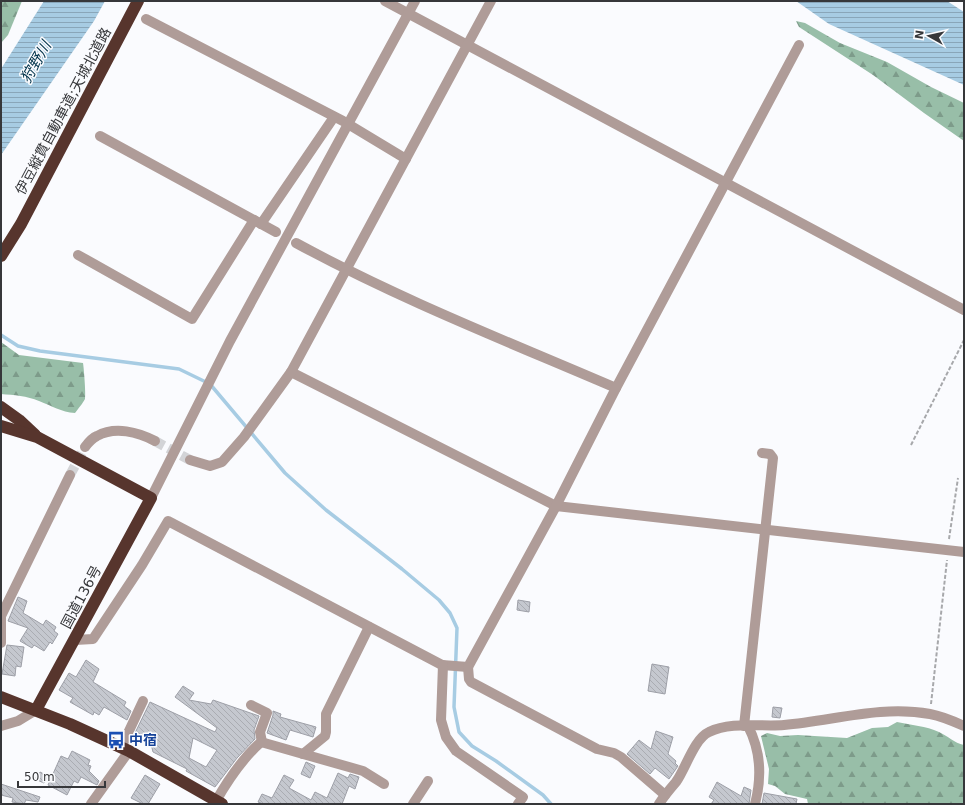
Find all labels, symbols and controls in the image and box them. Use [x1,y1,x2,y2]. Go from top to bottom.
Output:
north arrow [909,16,949,56]
street label: 伊豆縦貫自動車道;天城北道路 [12,25,114,197]
text: N [913,29,927,40]
water label: 狩野川 [17,36,56,86]
street label: 国道136号 [58,563,104,631]
bus stop icon: 中宿 [106,730,126,750]
place label: 中宿 [129,732,157,748]
scale bar [18,763,105,789]
text: 50 m [24,770,55,784]

